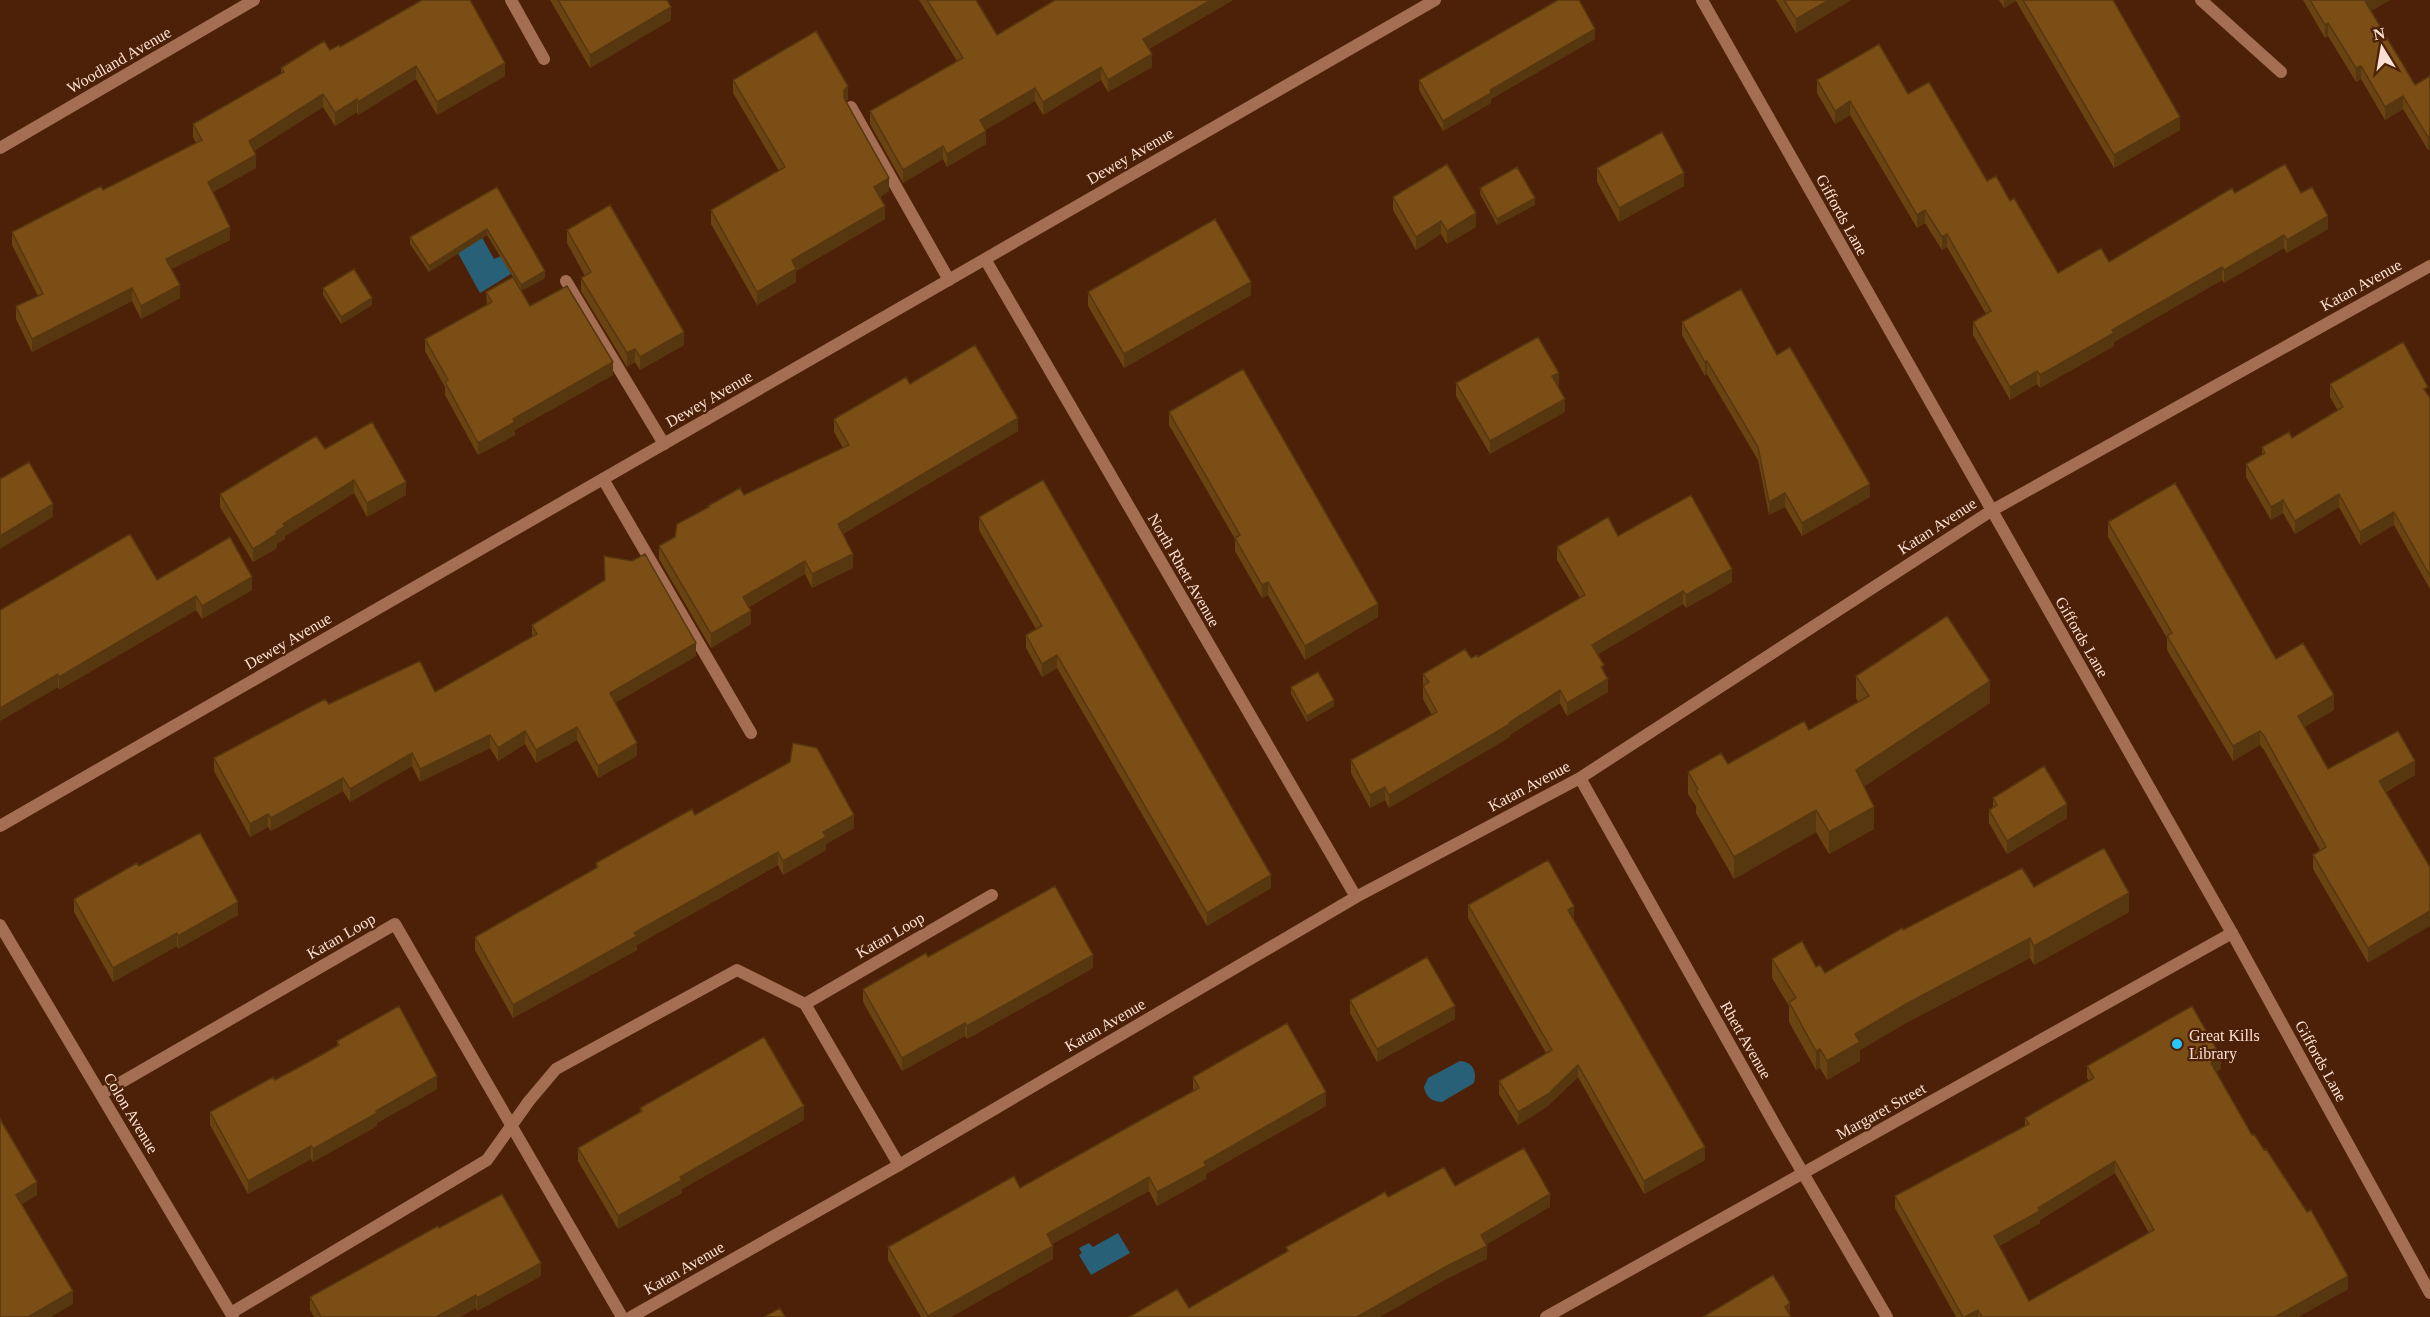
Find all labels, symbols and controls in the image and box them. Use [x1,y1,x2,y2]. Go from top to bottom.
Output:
north arrow [2352,18,2412,78]
street label: Woodland Avenue [64,23,174,97]
text: N [2372,24,2387,43]
street label: Dewey Avenue [1084,124,1177,188]
street label: Giffords Lane [1813,172,1871,258]
street label: Katan Avenue [2318,256,2404,314]
street label: Dewey Avenue [663,367,756,431]
street label: Katan Avenue [1895,494,1979,558]
street label: North Rhett Avenue [1145,510,1223,630]
street label: Giffords Lane [2052,594,2112,680]
street label: Dewey Avenue [242,609,335,673]
street label: Katan Avenue [1485,757,1573,815]
street label: Katan Loop [853,909,928,962]
street label: Katan Loop [304,910,379,963]
street label: Katan Avenue [1062,995,1148,1055]
street label: Rhett Avenue [1717,998,1775,1082]
street label: Giffords Lane [2292,1018,2350,1104]
place label: Great Kills Library [2189,1027,2260,1063]
marker: Great Kills Library [2170,1037,2184,1051]
street label: Colon Avenue [100,1070,162,1156]
street label: Margaret Street [1833,1079,1930,1143]
street label: Katan Avenue [641,1238,727,1298]

